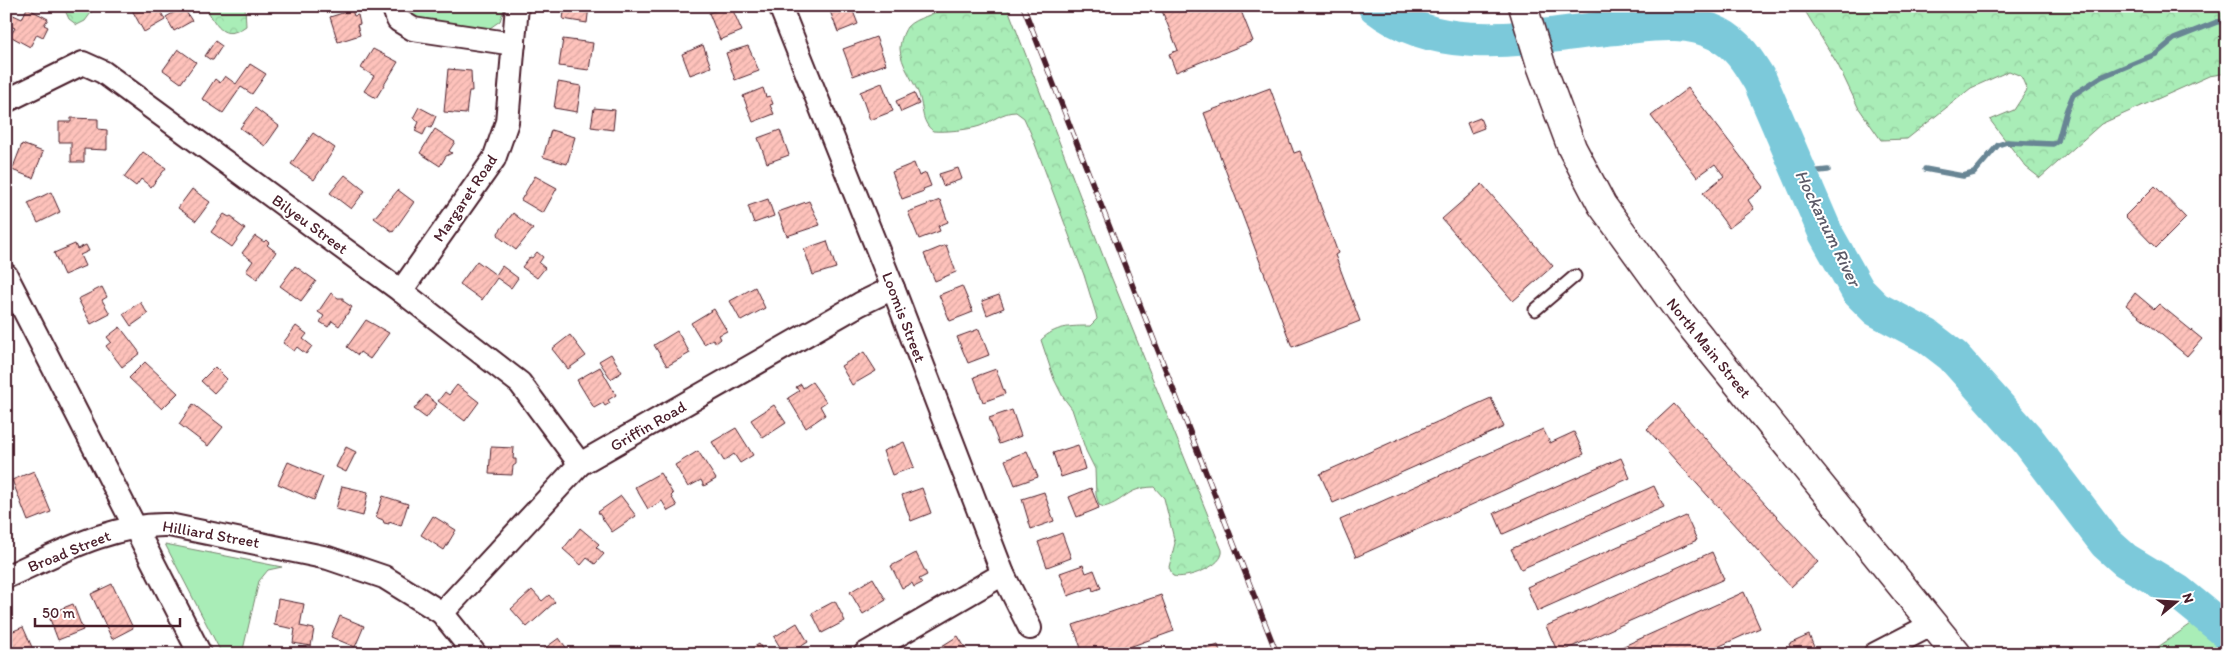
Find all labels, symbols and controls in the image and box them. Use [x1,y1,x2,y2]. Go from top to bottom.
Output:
street label: Margaret Road [429,150,501,245]
water label: Hockanum River [1790,166,1867,292]
street label: Bilyeu Street [268,190,352,258]
street label: Loomis Street [878,269,930,365]
street label: North Main Street [1663,294,1755,402]
street label: Griffin Road [607,397,690,455]
street label: Hilliard Street [161,516,261,552]
street label: Broad Street [25,526,113,576]
north arrow [2150,578,2200,628]
text: N [2178,591,2197,605]
scale bar [35,595,180,627]
text: 50 m [42,604,75,622]

